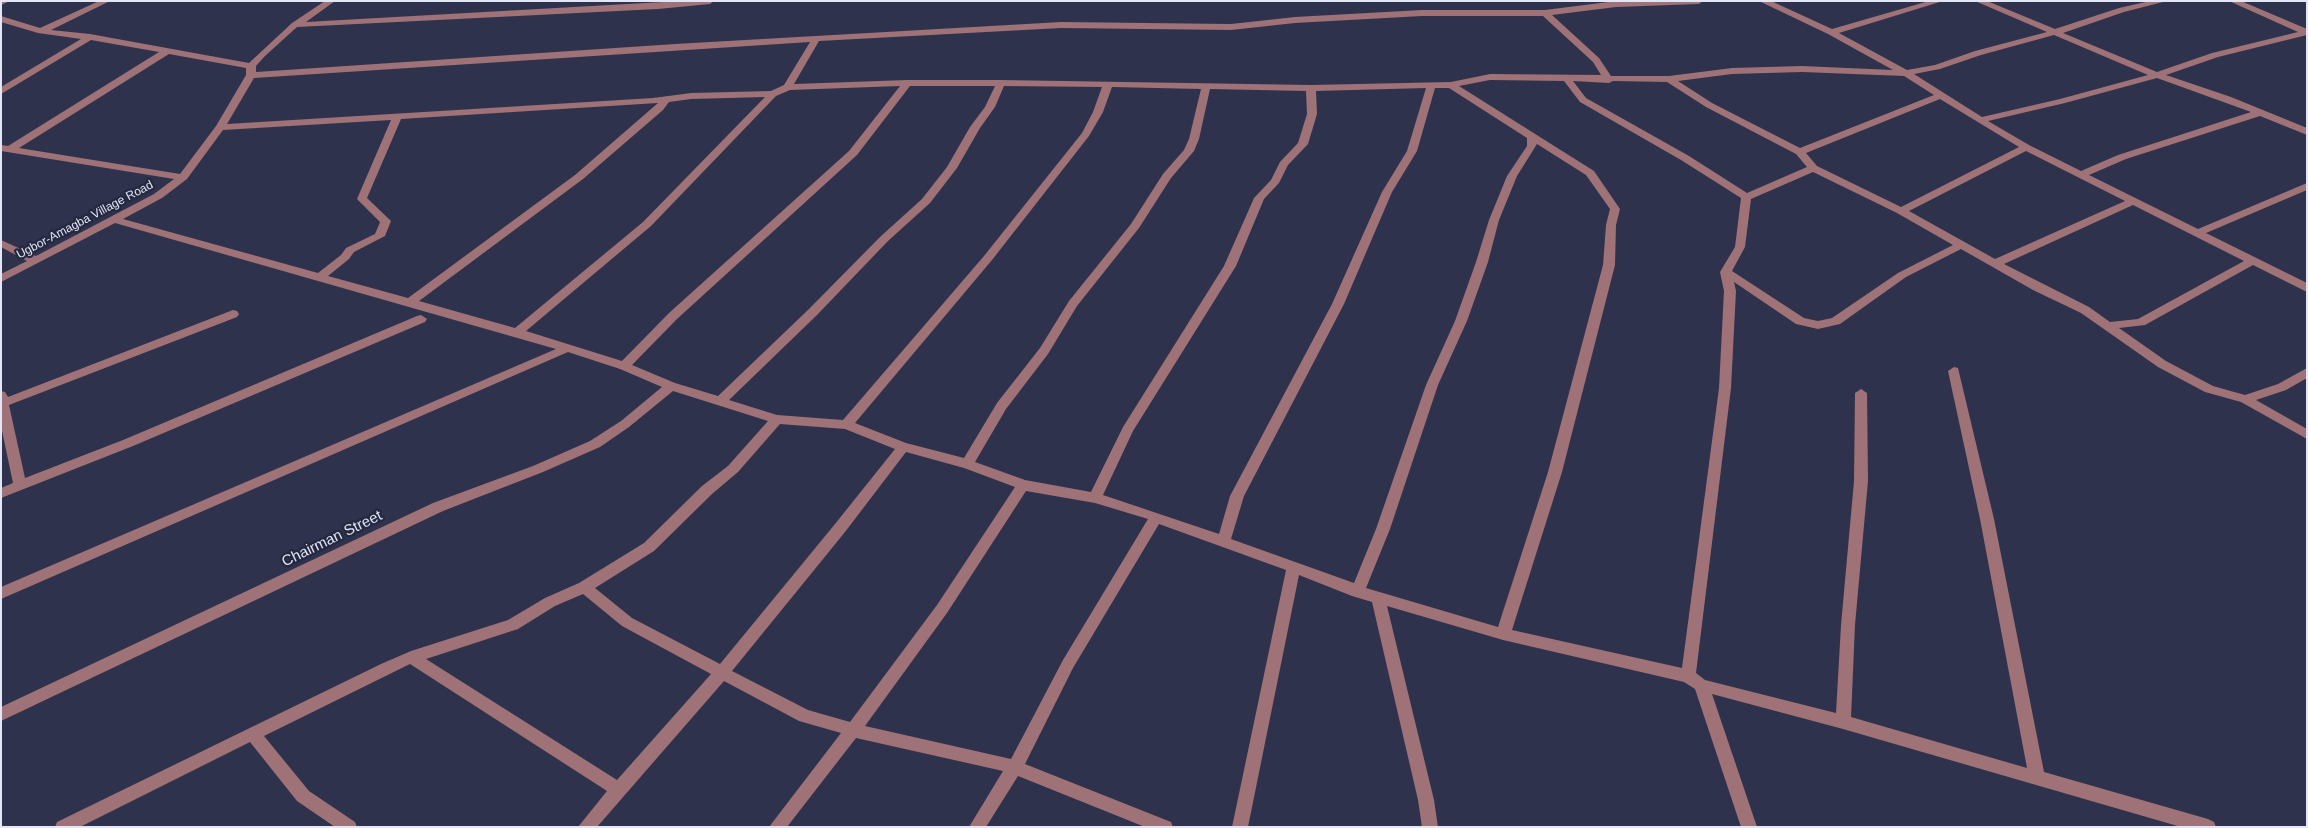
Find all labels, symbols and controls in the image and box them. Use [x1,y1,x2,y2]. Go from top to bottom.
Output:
street label: Ugbor-Amagba Village Road [14,178,156,262]
street label: Chairman Street [279,507,385,571]

